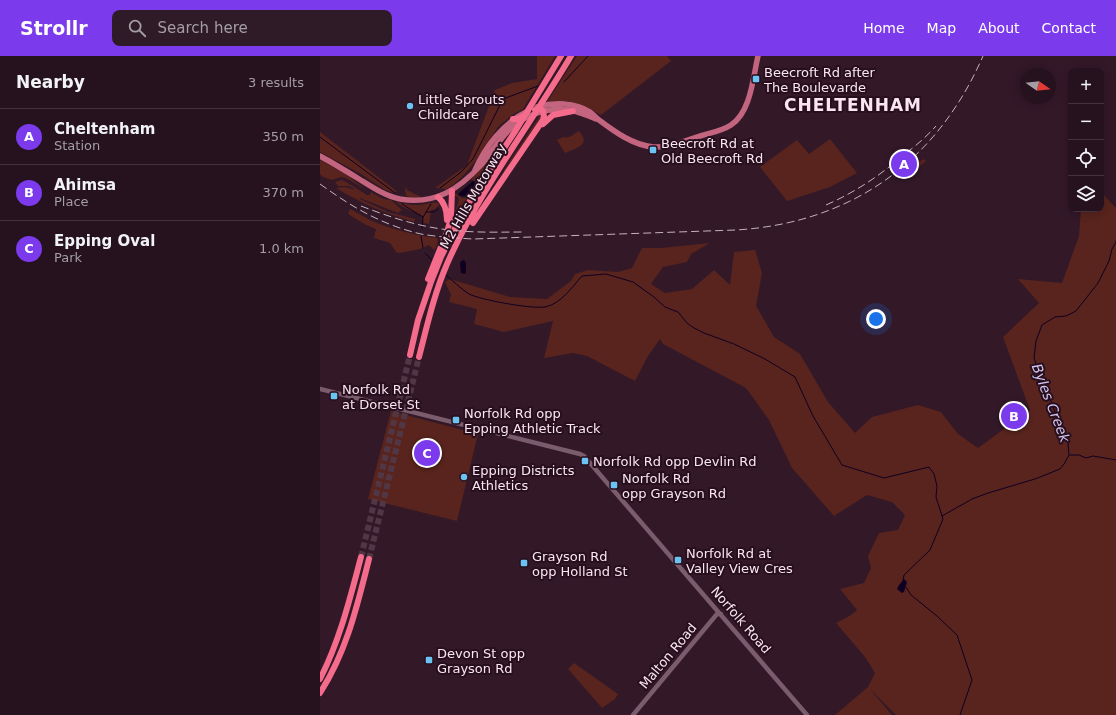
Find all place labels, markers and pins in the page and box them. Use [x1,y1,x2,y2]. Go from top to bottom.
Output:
place label: Beecroft Rd after The Boulevarde [763,65,875,95]
marker: Beecroft Rd after The Boulevarde [751,74,761,84]
place label: Little Sprouts Childcare [418,92,505,122]
marker: Little Sprouts Childcare [405,101,415,111]
place label: Beecroft Rd at Old Beecroft Rd [661,136,763,166]
marker: Beecroft Rd at Old Beecroft Rd [648,145,658,155]
pin: A [891,149,917,179]
place label: Norfolk Rd at Dorset St [342,382,420,412]
marker: Norfolk Rd at Dorset St [329,391,339,401]
pin: B [1001,401,1027,431]
place label: Norfolk Rd opp Epping Athletic Track [464,406,601,436]
marker: Norfolk Rd opp Epping Athletic Track [451,415,461,425]
pin: C [414,438,440,468]
place label: Norfolk Rd opp Devlin Rd [593,454,756,469]
marker: Norfolk Rd opp Devlin Rd [580,456,590,466]
place label: Epping Districts Athletics [472,463,575,493]
place label: Norfolk Rd opp Grayson Rd [622,471,726,501]
marker: Epping Districts Athletics [459,472,469,482]
marker: Norfolk Rd opp Grayson Rd [609,480,619,490]
place label: Norfolk Rd at Valley View Cres [686,546,793,576]
place label: Grayson Rd opp Holland St [532,549,627,579]
marker: Norfolk Rd at Valley View Cres [673,555,683,565]
marker: Grayson Rd opp Holland St [519,558,529,568]
place label: Devon St opp Grayson Rd [437,646,525,676]
marker: Devon St opp Grayson Rd [424,655,434,665]

